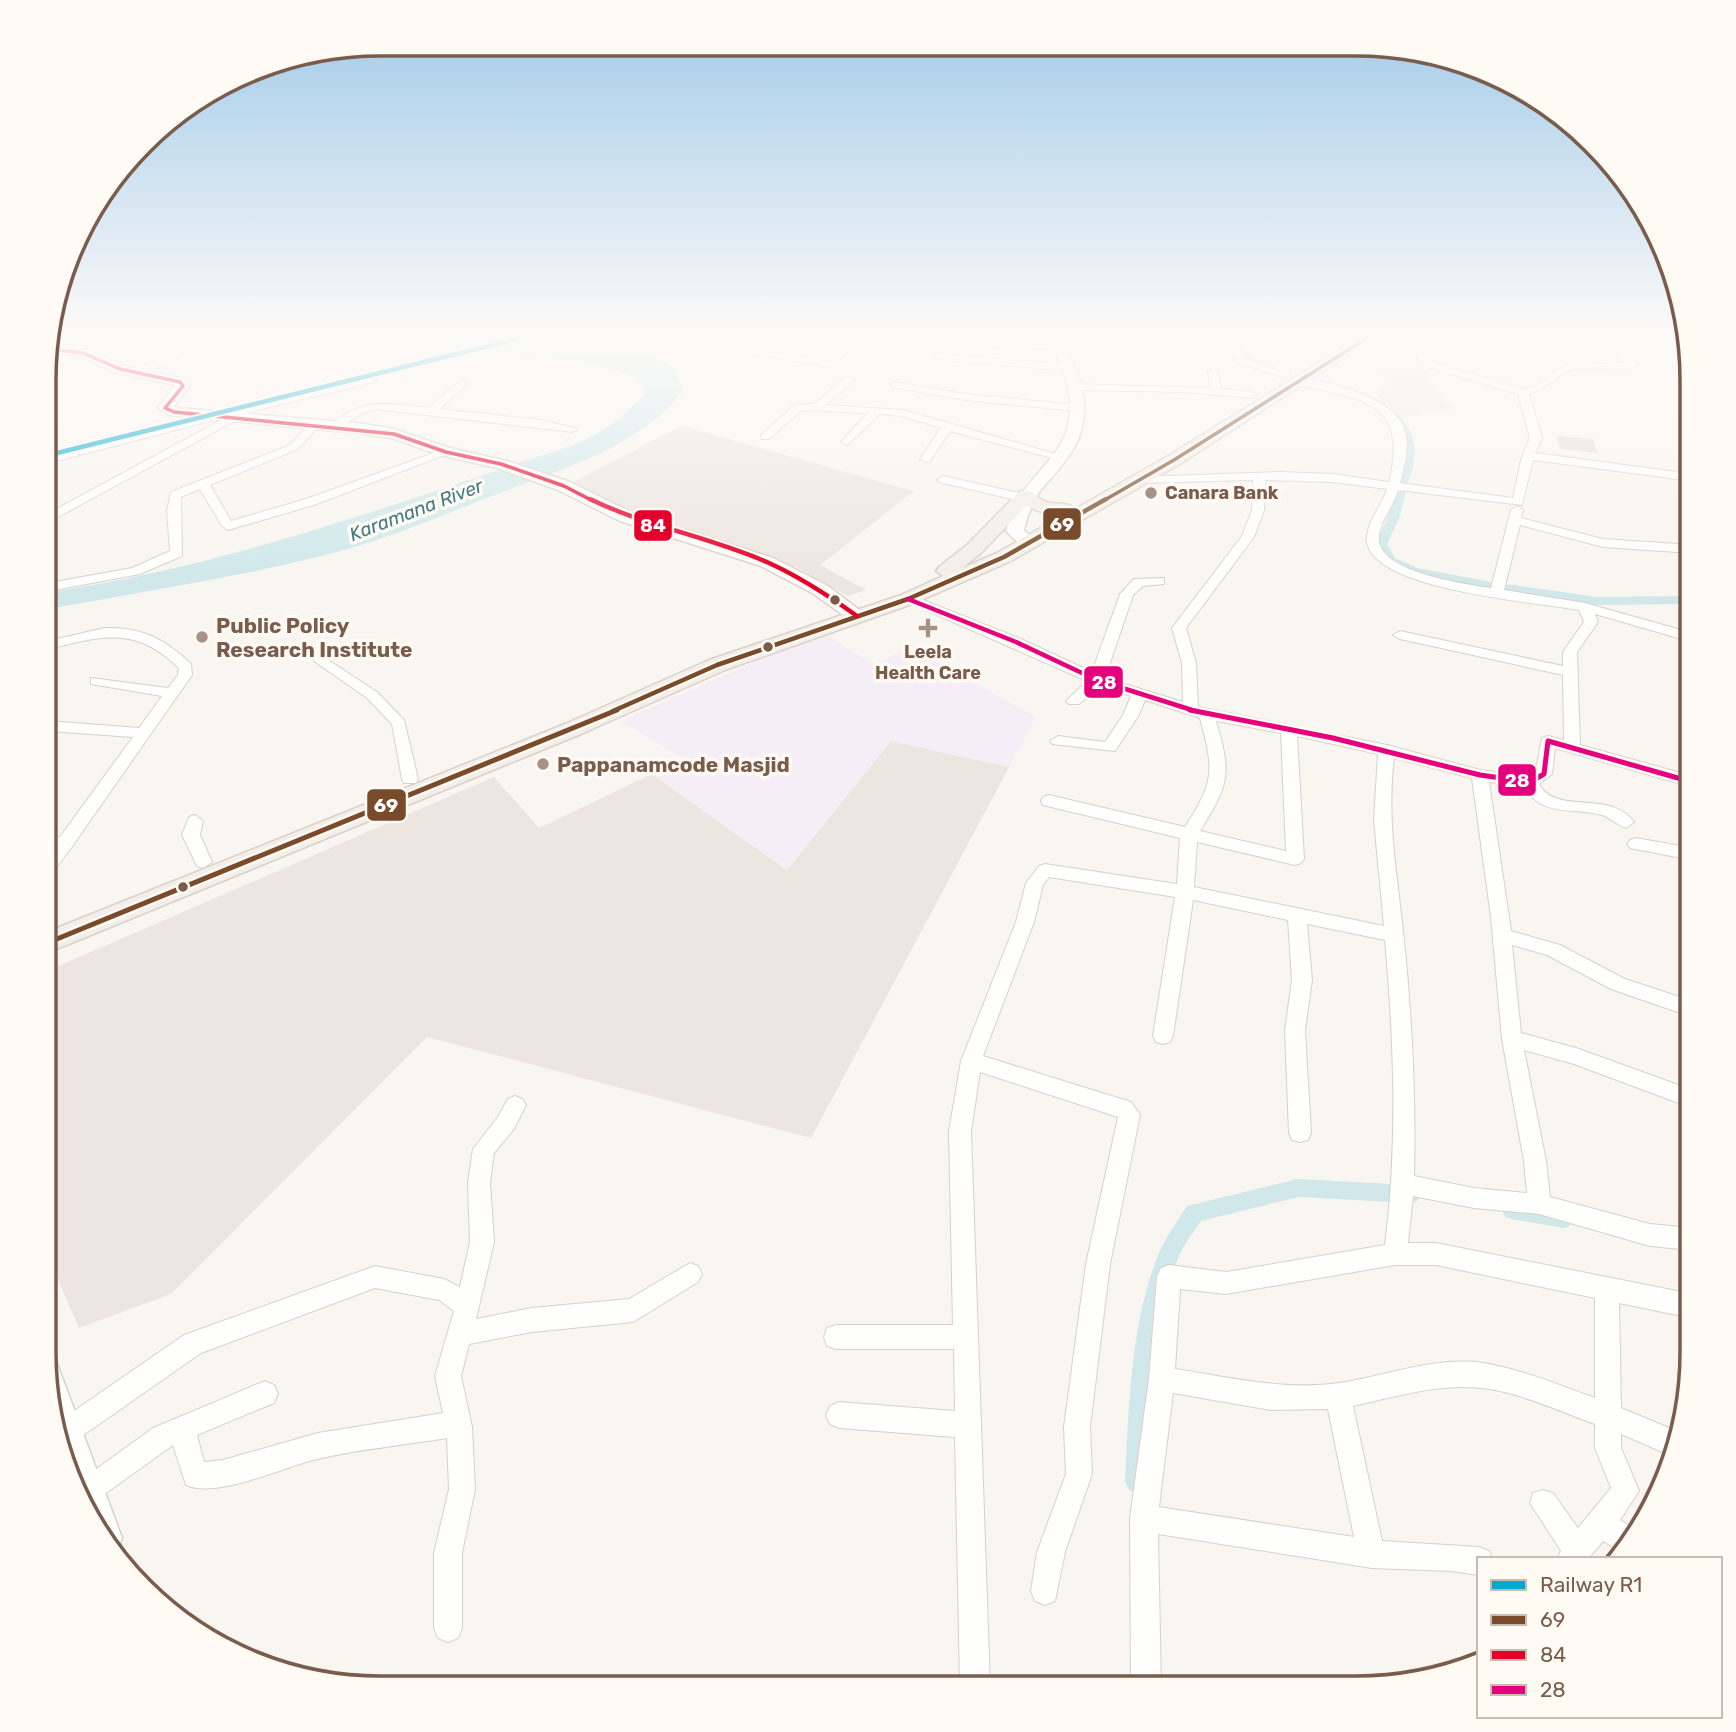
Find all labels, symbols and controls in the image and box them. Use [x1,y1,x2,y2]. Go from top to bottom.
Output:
water label: Karamana River [346,474,487,546]
place label: Canara Bank [1165,482,1279,504]
marker: Canara Bank [1143,485,1159,501]
line badge: 69 [1042,507,1082,541]
line badge: 84 [633,509,673,542]
text: 69 [1050,513,1074,536]
text: 84 [640,514,666,537]
unlabelled marker [828,593,842,607]
place label: Public Policy Research Institute [216,613,413,662]
marker: Leela Health Care [918,618,938,638]
marker: Public Policy Research Institute [194,629,210,645]
unlabelled marker [761,640,775,654]
place label: Leela Health Care [875,641,981,684]
line badge: 28 [1083,665,1124,699]
text: 28 [1091,671,1117,694]
place label: Pappanamcode Masjid [557,752,790,777]
marker: Pappanamcode Masjid [535,756,551,772]
line badge: 28 [1497,763,1537,797]
text: 28 [1504,769,1530,792]
line badge: 69 [366,788,407,822]
text: 69 [374,794,398,817]
unlabelled marker [176,880,190,894]
legend [1477,1557,1722,1718]
text: Railway R1 [1540,1572,1642,1597]
text: 69 [1540,1607,1565,1632]
text: 84 [1540,1642,1566,1667]
text: 28 [1540,1677,1566,1702]

